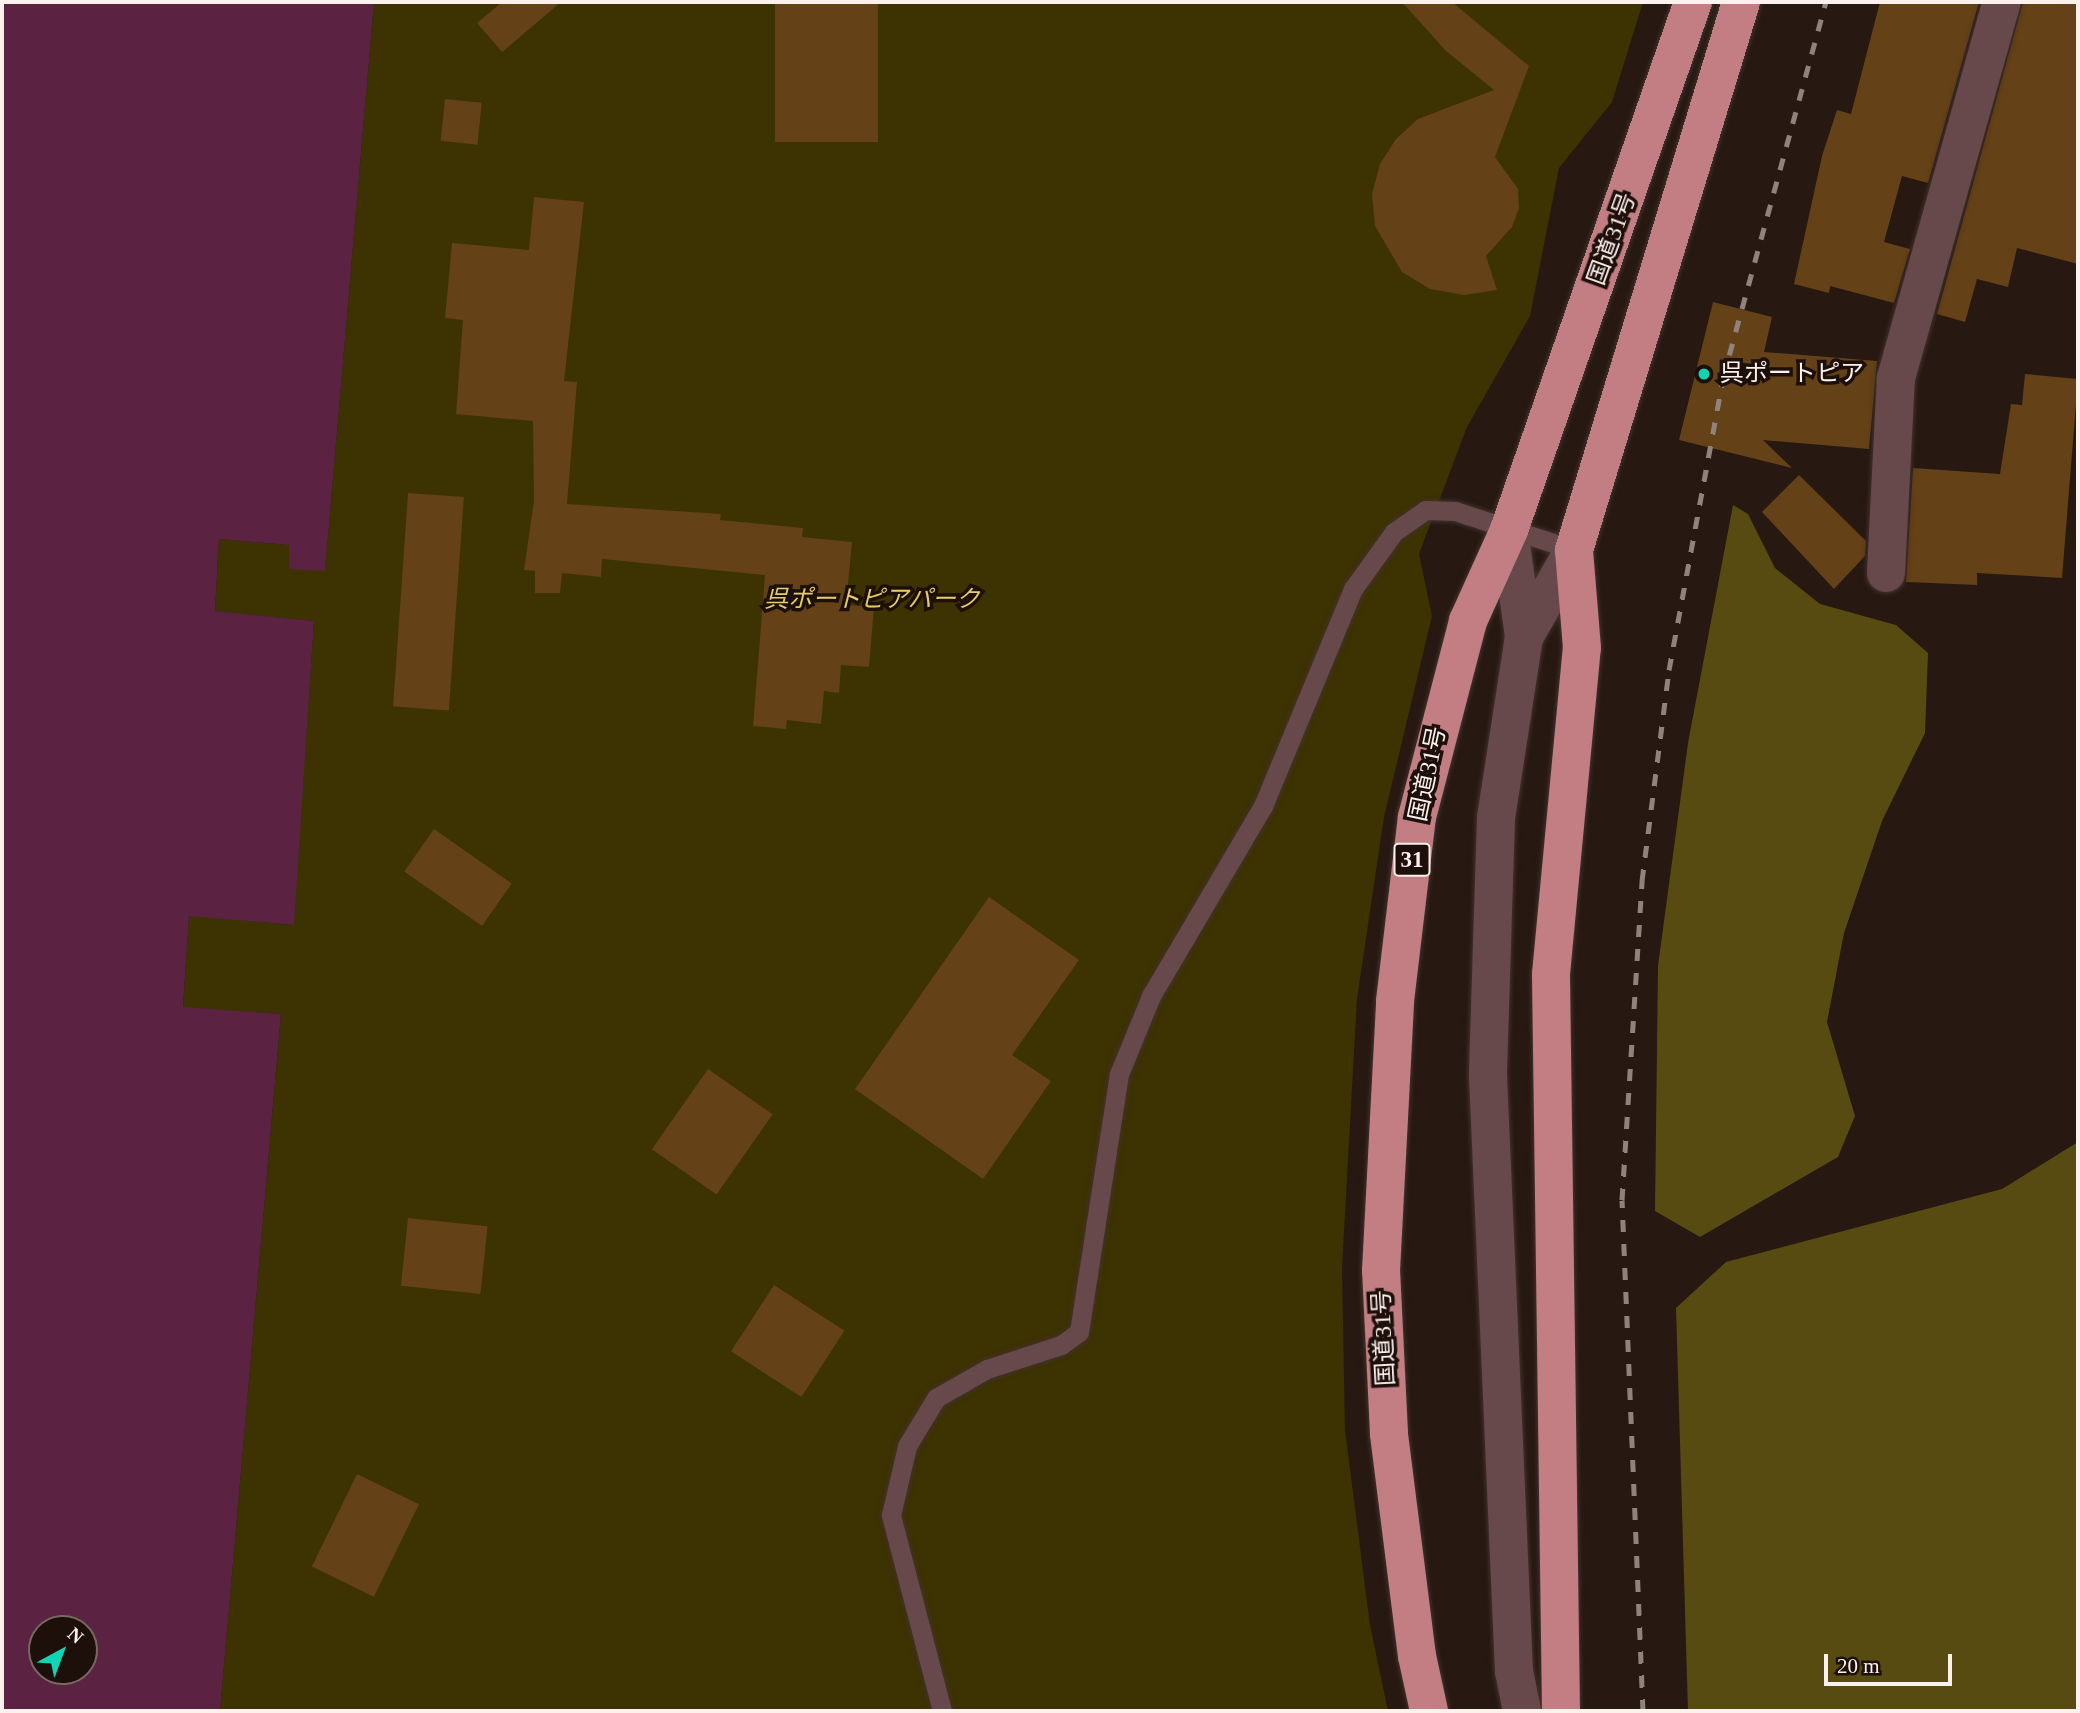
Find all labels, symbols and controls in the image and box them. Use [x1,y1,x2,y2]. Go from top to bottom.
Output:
street label: 国道31号 [1582,189,1642,289]
place label: 呉ポートピア [1720,360,1864,388]
marker: 呉ポートピア [1694,364,1714,384]
park label: 呉ポートピアパーク [764,586,980,614]
street label: 国道31号 [1404,724,1452,824]
road number: 31 [1393,840,1431,880]
street label: 国道31号 [1367,1289,1401,1387]
north arrow [28,1615,98,1685]
text: N [64,1623,88,1648]
scale bar [1828,1640,1956,1684]
text: 20 m [1837,1654,1880,1678]

